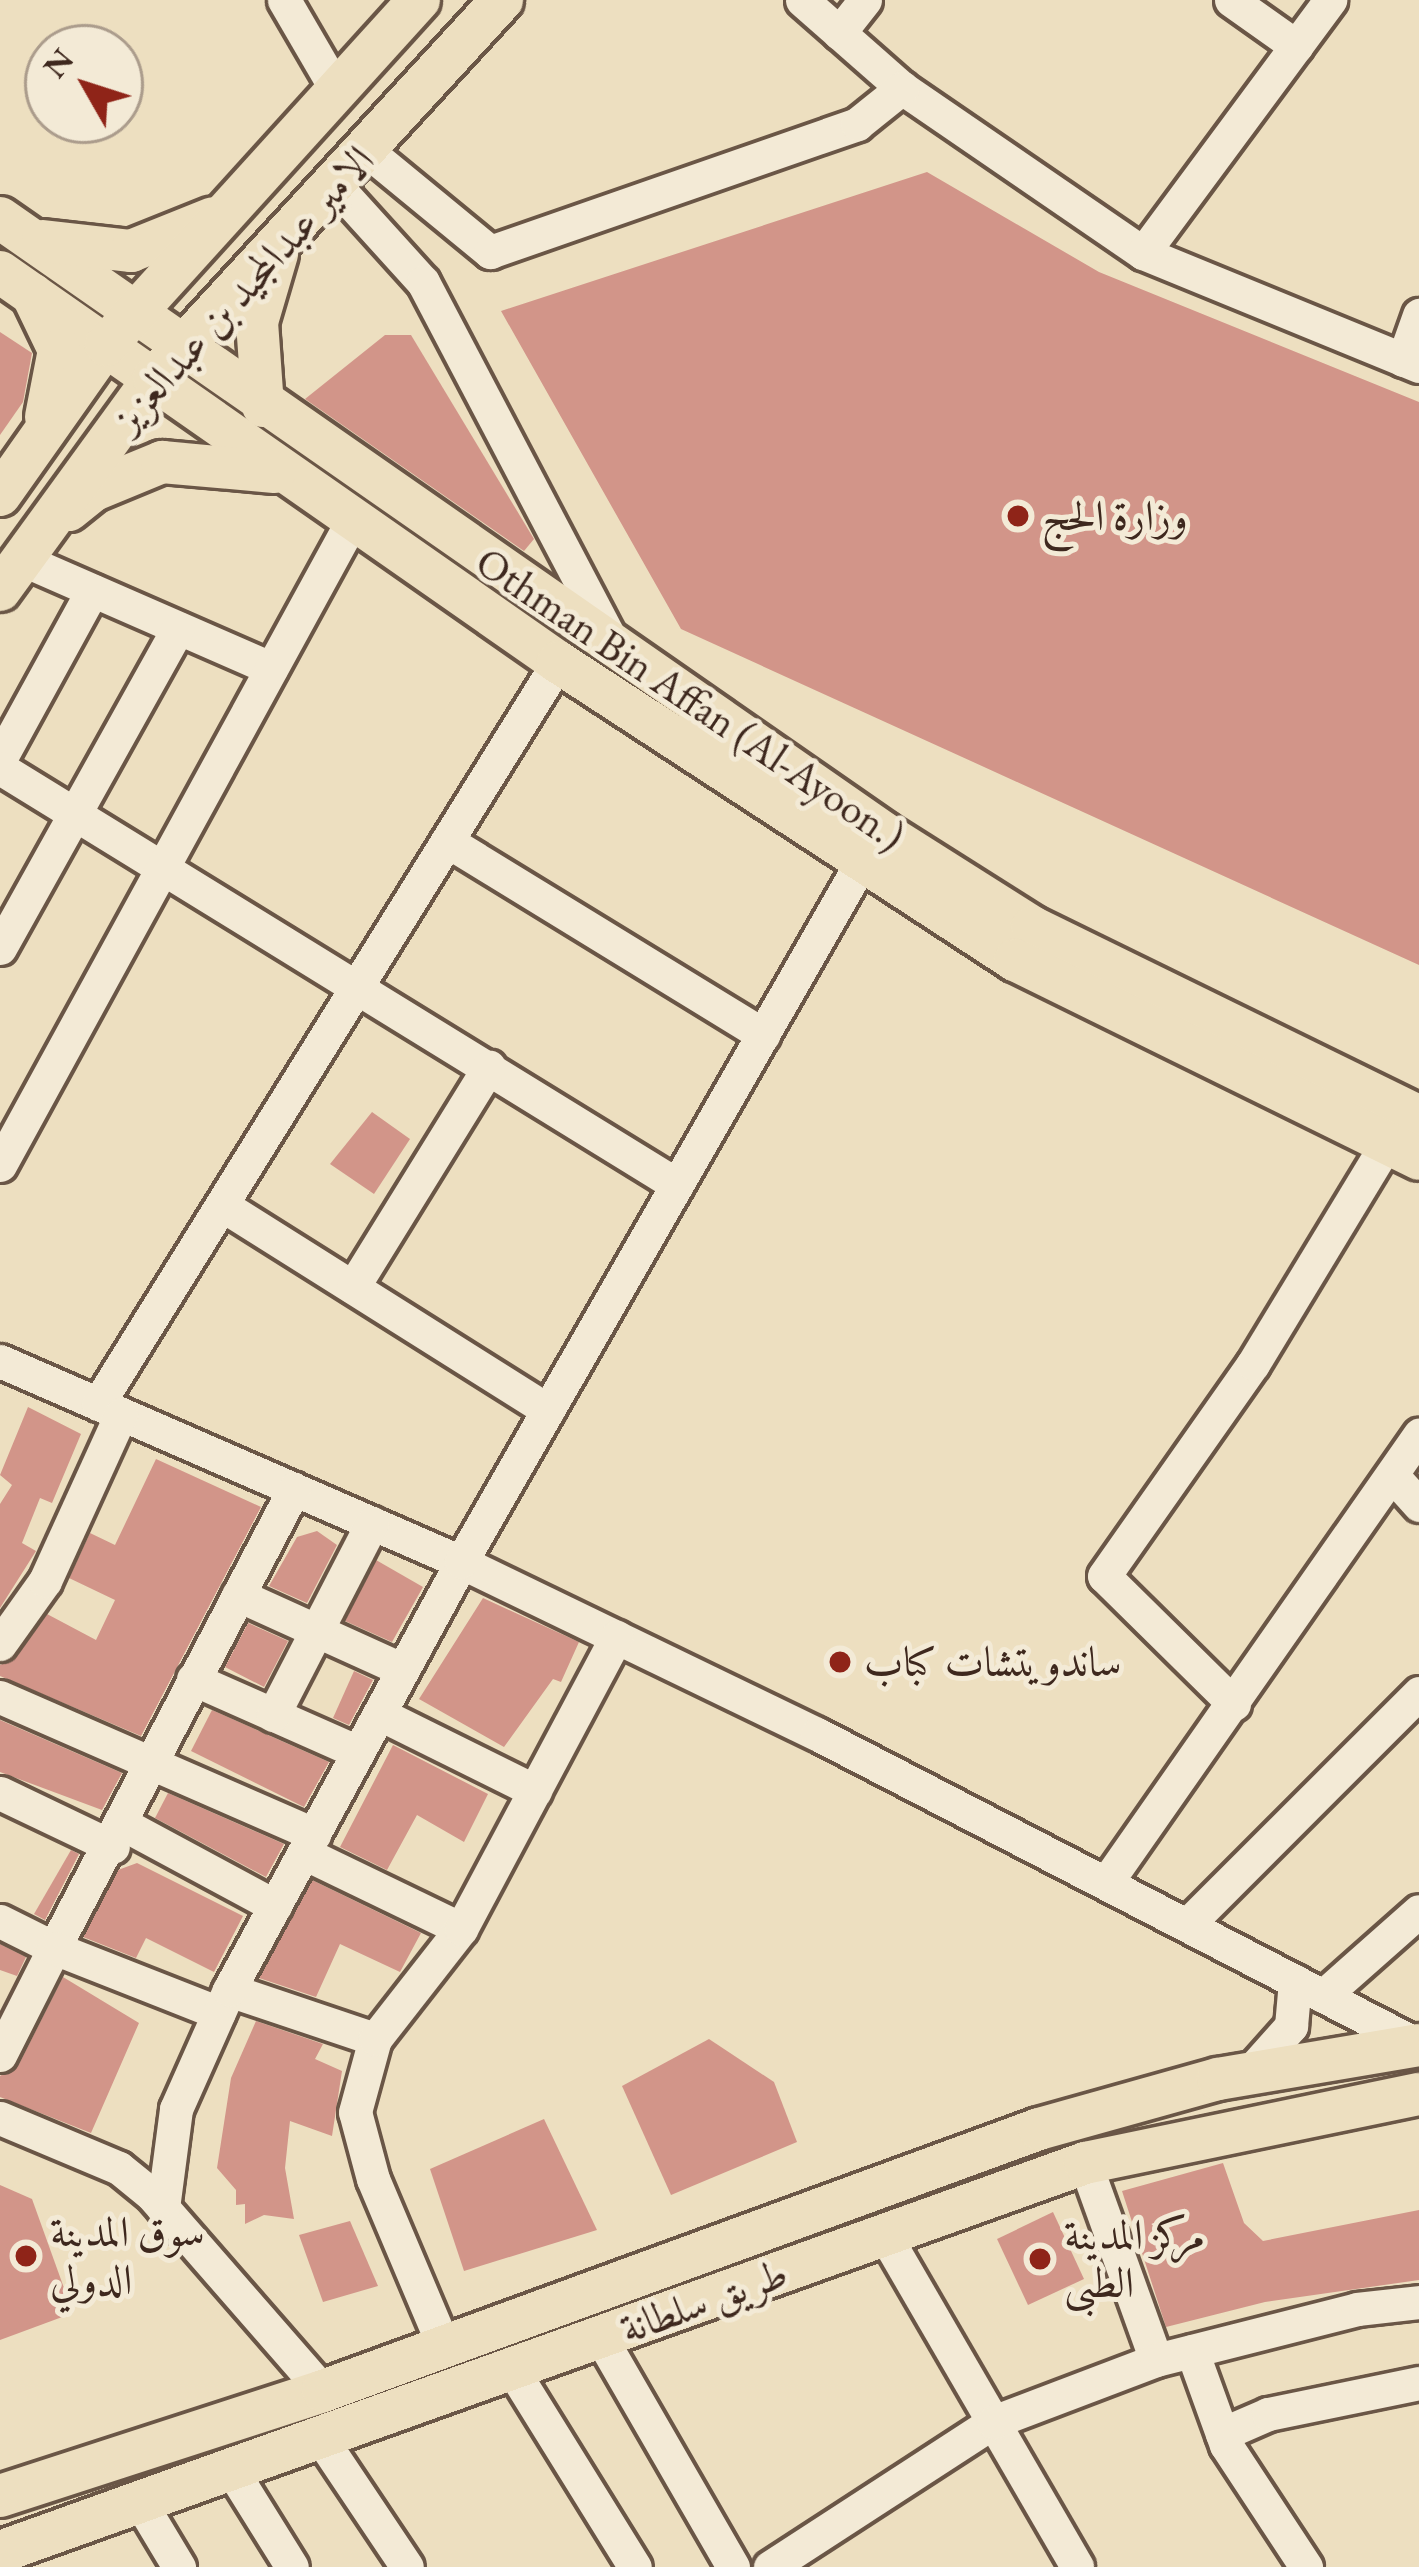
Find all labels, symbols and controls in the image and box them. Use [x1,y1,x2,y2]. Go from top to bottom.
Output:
north arrow [24,24,144,144]
text: N [33,39,83,87]
street label: الامير عبدالمجيد بن عبدالعزيز [101,136,385,442]
place label: وزارة الحج [1042,491,1188,541]
marker: وزارة الحج [1005,503,1031,529]
street label: Othman Bin Affan (Al-Ayoon.) [466,537,914,861]
place label: ساندويتشات كباب [864,1637,1122,1687]
marker: ساندويتشات كباب [827,1649,853,1675]
place label: سوق المدينة الدولي [50,2207,205,2306]
place label: مرکز المدینة الطبی [1064,2210,1205,2308]
marker: سوق المدينة الدولي [13,2243,39,2269]
marker: مرکز المدینة الطبی [1027,2246,1053,2272]
street label: طريق سلطانة [614,2248,794,2354]

